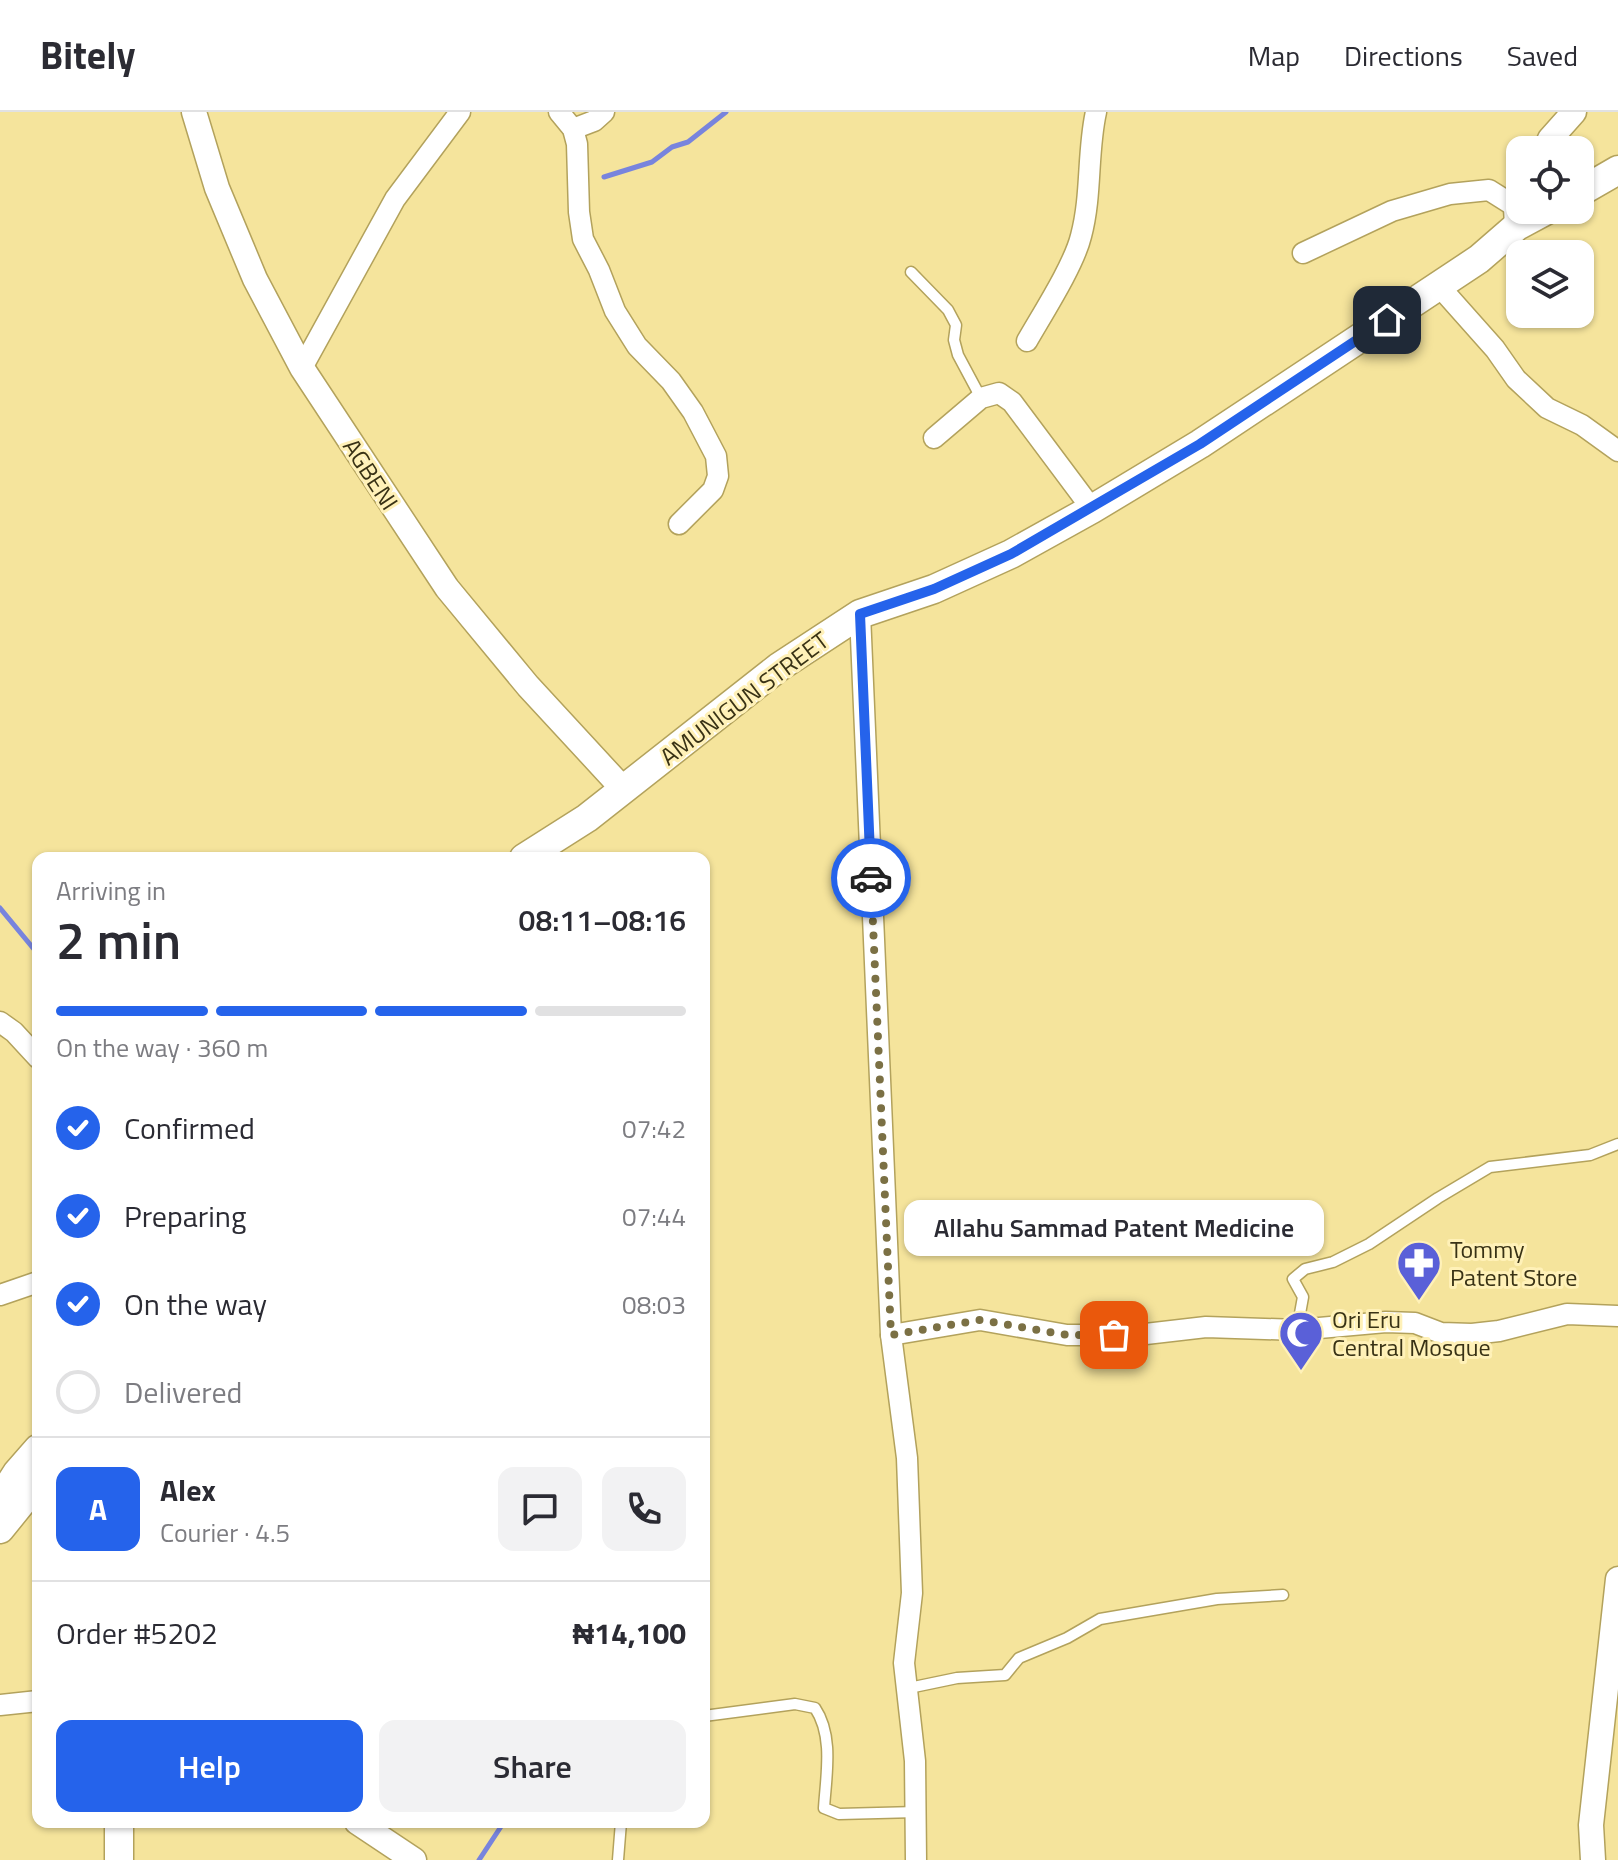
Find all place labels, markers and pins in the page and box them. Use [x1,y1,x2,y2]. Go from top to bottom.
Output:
pin [1353,286,1421,354]
callout: Allahu Sammad Patent Medicine [904,1199,1324,1255]
place label: Tommy Patent Store [1450,1231,1577,1295]
pharmacy icon: Tommy Patent Store [1395,1239,1443,1302]
pin [1080,1301,1148,1369]
place label: Ori Eru Central Mosque [1332,1301,1491,1365]
mosque icon: Ori Eru Central Mosque [1277,1309,1325,1372]

